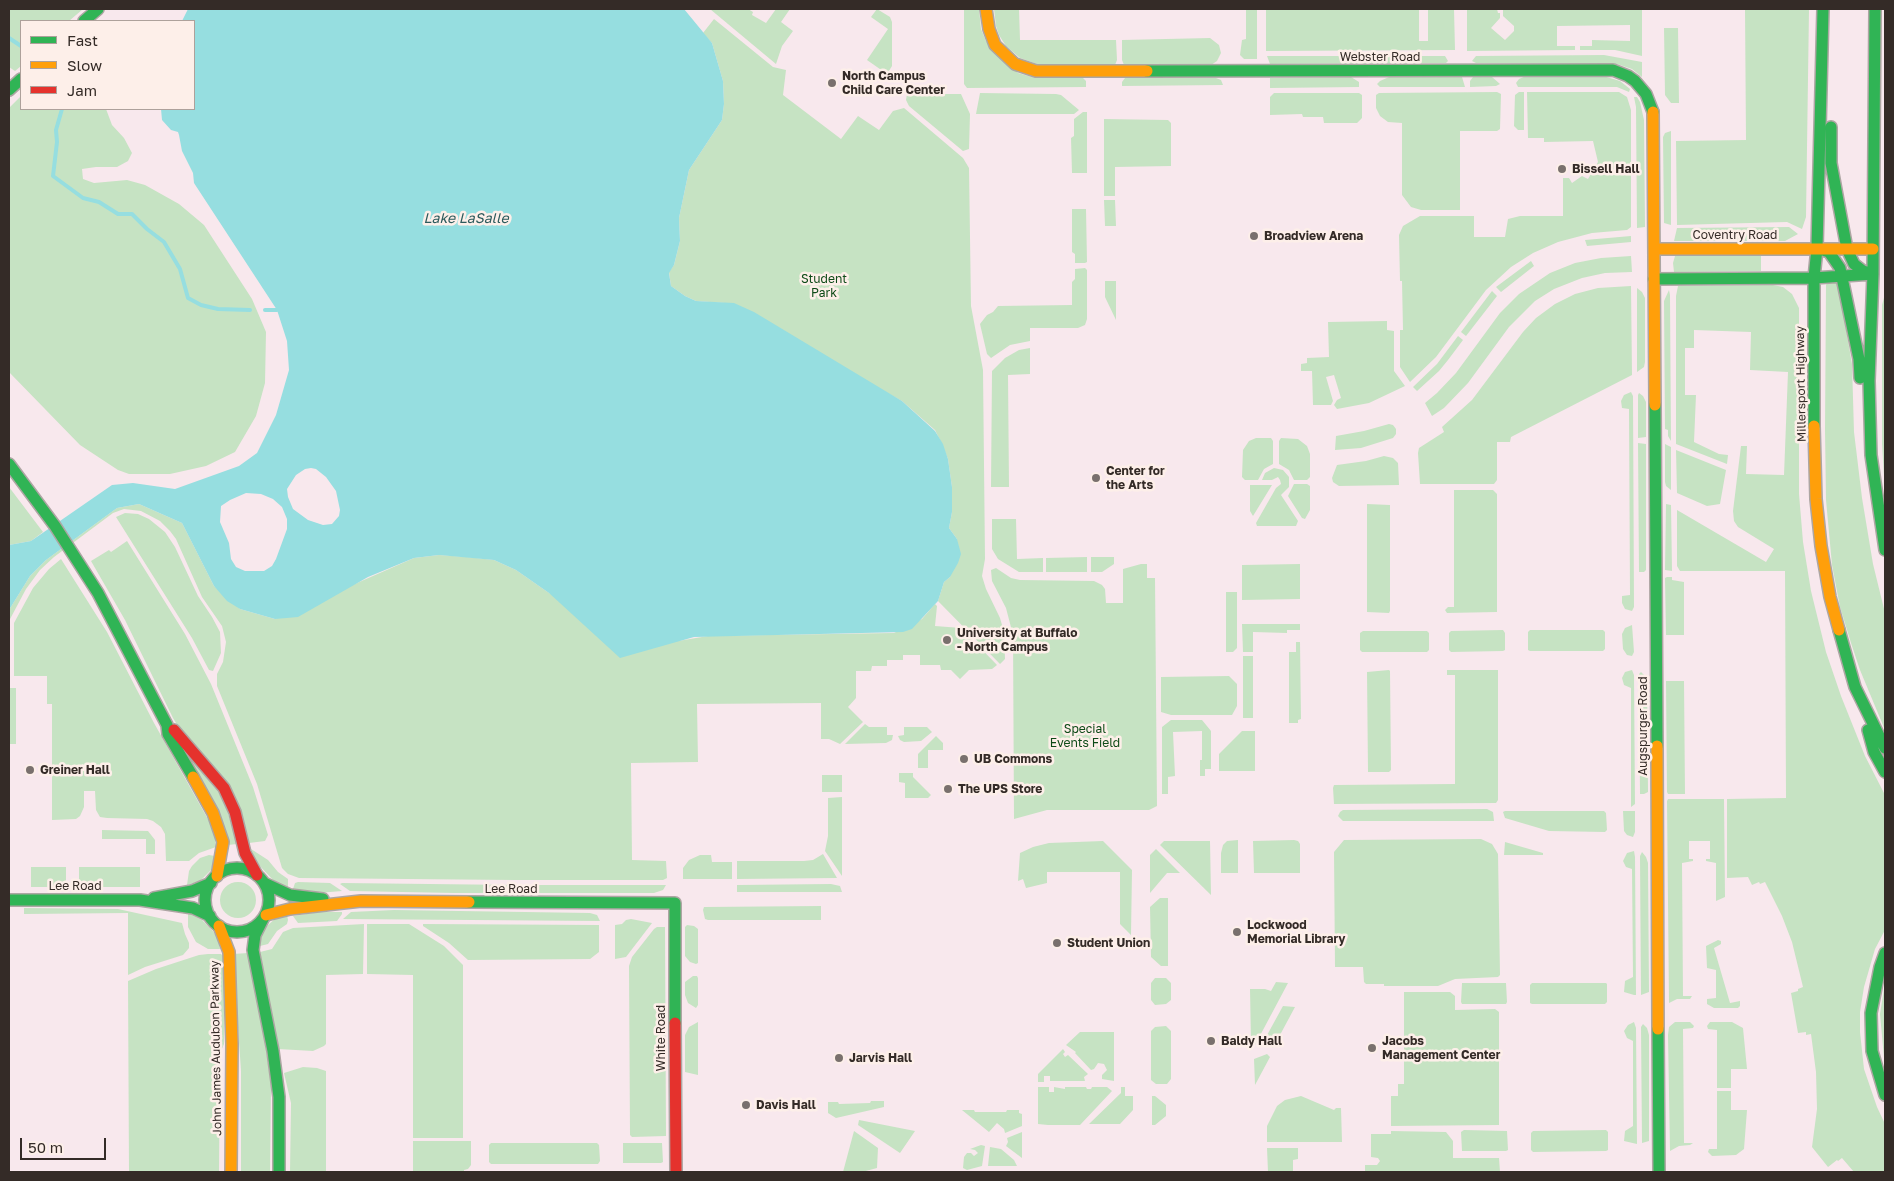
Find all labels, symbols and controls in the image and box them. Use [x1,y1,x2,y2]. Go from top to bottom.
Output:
legend [20,20,195,110]
text: Fast [67,31,98,49]
street label: Webster Road [1340,50,1420,64]
text: Slow [67,56,102,74]
place label: North Campus Child Care Center [842,69,945,97]
marker: North Campus Child Care Center [826,77,838,89]
text: Jam [67,81,97,99]
place label: Bissell Hall [1572,162,1639,176]
marker: Bissell Hall [1556,163,1568,175]
water label: Lake LaSalle [423,211,509,227]
street label: Coventry Road [1693,228,1777,242]
place label: Broadview Arena [1264,229,1363,243]
marker: Broadview Arena [1248,230,1260,242]
park label: Student Park [801,272,847,300]
street label: Millersport Highway [1793,326,1809,442]
place label: Center for the Arts [1106,464,1165,492]
marker: Center for the Arts [1090,472,1102,484]
place label: University at Buffalo - North Campus [957,626,1077,654]
marker: University at Buffalo - North Campus [941,634,953,646]
street label: Augspurger Road [1636,676,1650,776]
park label: Special Events Field [1050,722,1120,750]
place label: UB Commons [974,752,1052,766]
marker: UB Commons [958,753,970,765]
place label: Greiner Hall [40,763,110,777]
marker: Greiner Hall [24,764,36,776]
place label: The UPS Store [958,782,1042,796]
marker: The UPS Store [942,783,954,795]
street label: Lee Road [48,879,102,893]
street label: Lee Road [484,882,538,896]
place label: Lockwood Memorial Library [1247,918,1346,946]
marker: Lockwood Memorial Library [1231,926,1243,938]
place label: Student Union [1067,936,1150,950]
marker: Student Union [1051,937,1063,949]
street label: John James Audubon Parkway [207,960,225,1136]
street label: White Road [654,1005,668,1071]
place label: Baldy Hall [1221,1034,1282,1048]
place label: Jacobs Management Center [1382,1034,1500,1062]
marker: Baldy Hall [1205,1035,1217,1047]
marker: Jacobs Management Center [1366,1042,1378,1054]
place label: Jarvis Hall [849,1051,912,1065]
marker: Jarvis Hall [833,1052,845,1064]
place label: Davis Hall [756,1098,816,1112]
marker: Davis Hall [740,1099,752,1111]
scale bar [22,1128,109,1160]
text: 50 m [28,1138,63,1156]

